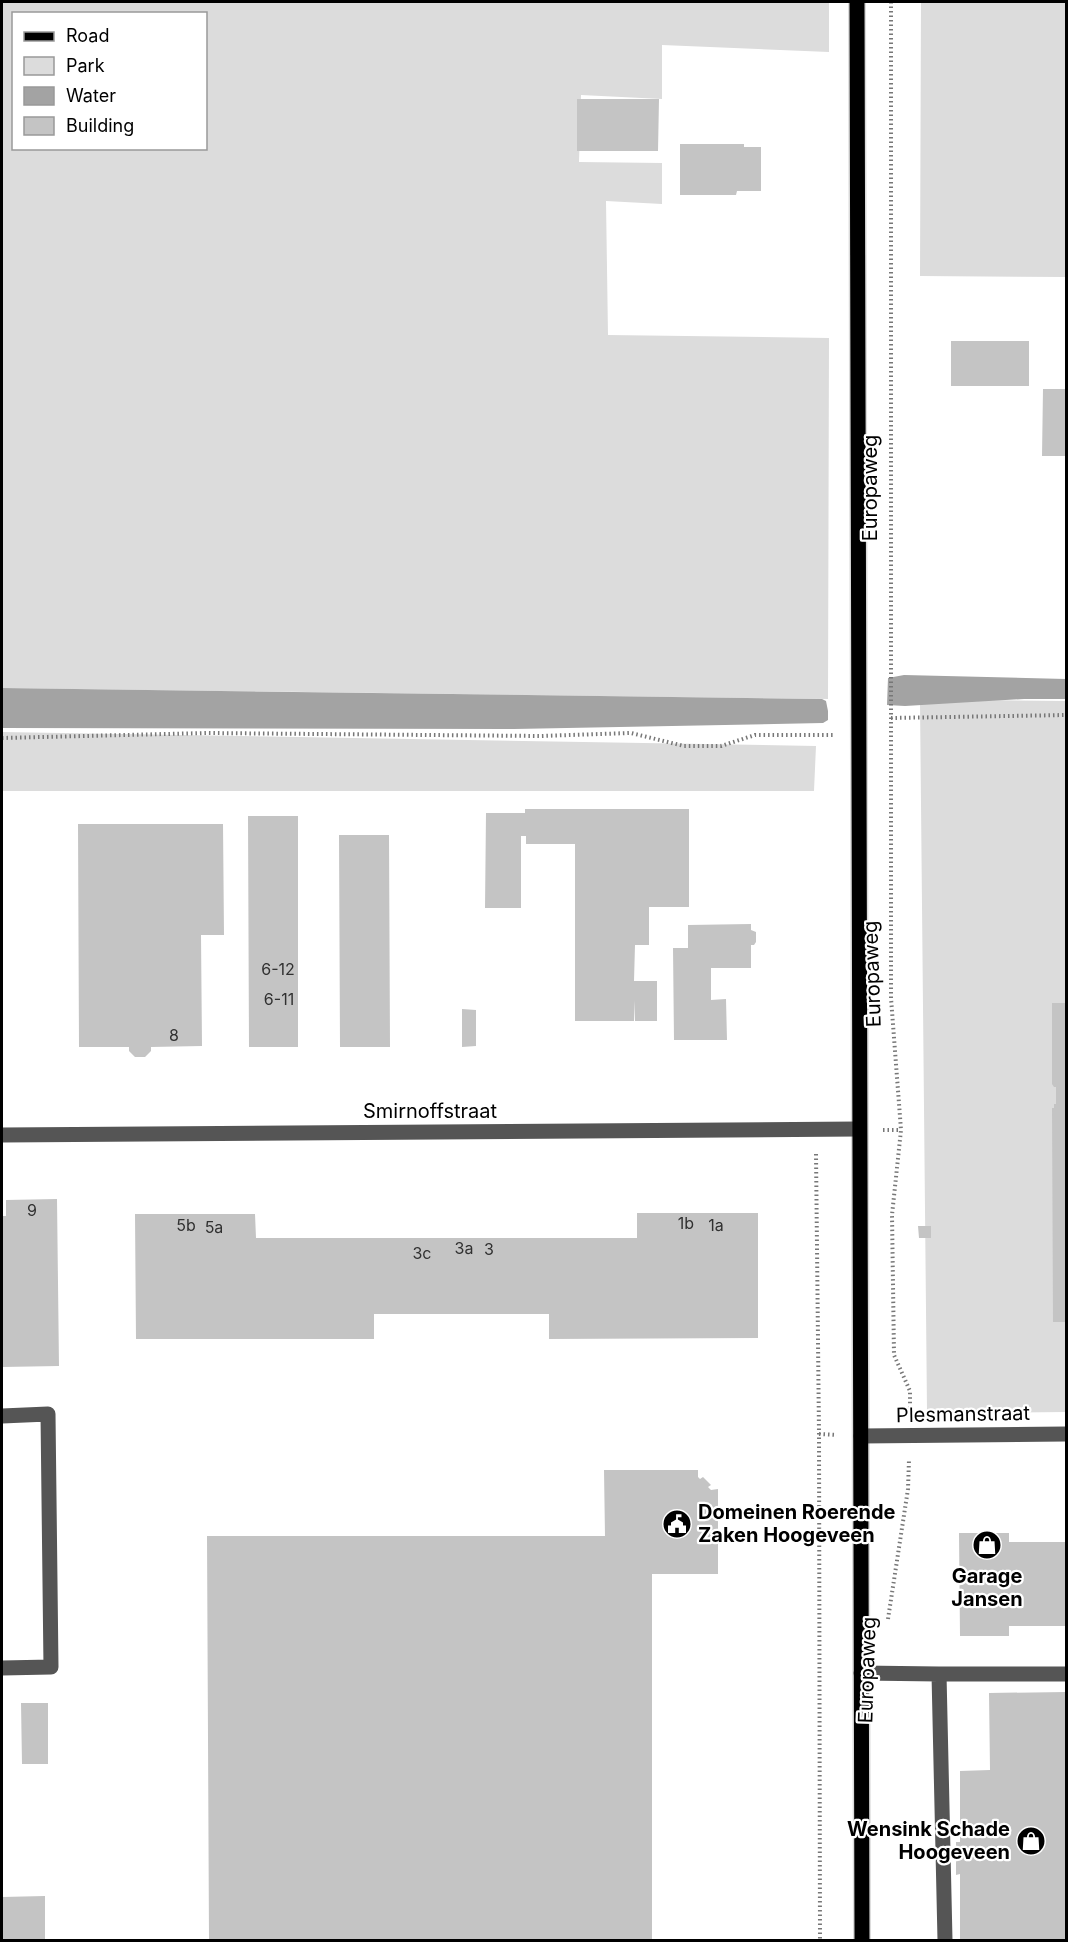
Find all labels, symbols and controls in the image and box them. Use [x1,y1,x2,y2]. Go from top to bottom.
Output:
legend [12,12,207,150]
text: Road [66,25,109,46]
text: Park [66,55,105,76]
text: Water [66,85,116,106]
text: Building [66,115,134,136]
street label: Europaweg [858,435,882,541]
street label: Europaweg [858,920,886,1028]
house number: 6-12 [261,959,295,979]
house number: 6-11 [264,989,294,1009]
house number: 8 [169,1025,179,1045]
street label: Smirnoffstraat [363,1099,497,1123]
house number: 9 [27,1200,37,1220]
house number: 1b [678,1213,694,1233]
house number: 5b [176,1215,196,1235]
house number: 1a [708,1215,724,1235]
house number: 5a [205,1217,223,1237]
house number: 3a [455,1238,473,1258]
house number: 3 [484,1239,494,1259]
house number: 3c [412,1243,432,1263]
street label: Plesmanstraat [896,1401,1031,1427]
place label: Domeinen Roerende Zaken Hoogeveen [698,1500,896,1547]
public building icon: Domeinen Roerende Zaken Hoogeveen [661,1508,693,1540]
shop icon: Garage Jansen [971,1529,1003,1561]
place label: Garage Jansen [951,1564,1023,1611]
street label: Europaweg [853,1616,881,1724]
place label: Wensink Schade Hoogeveen [847,1817,1010,1864]
shop icon: Wensink Schade Hoogeveen [1015,1825,1047,1857]

